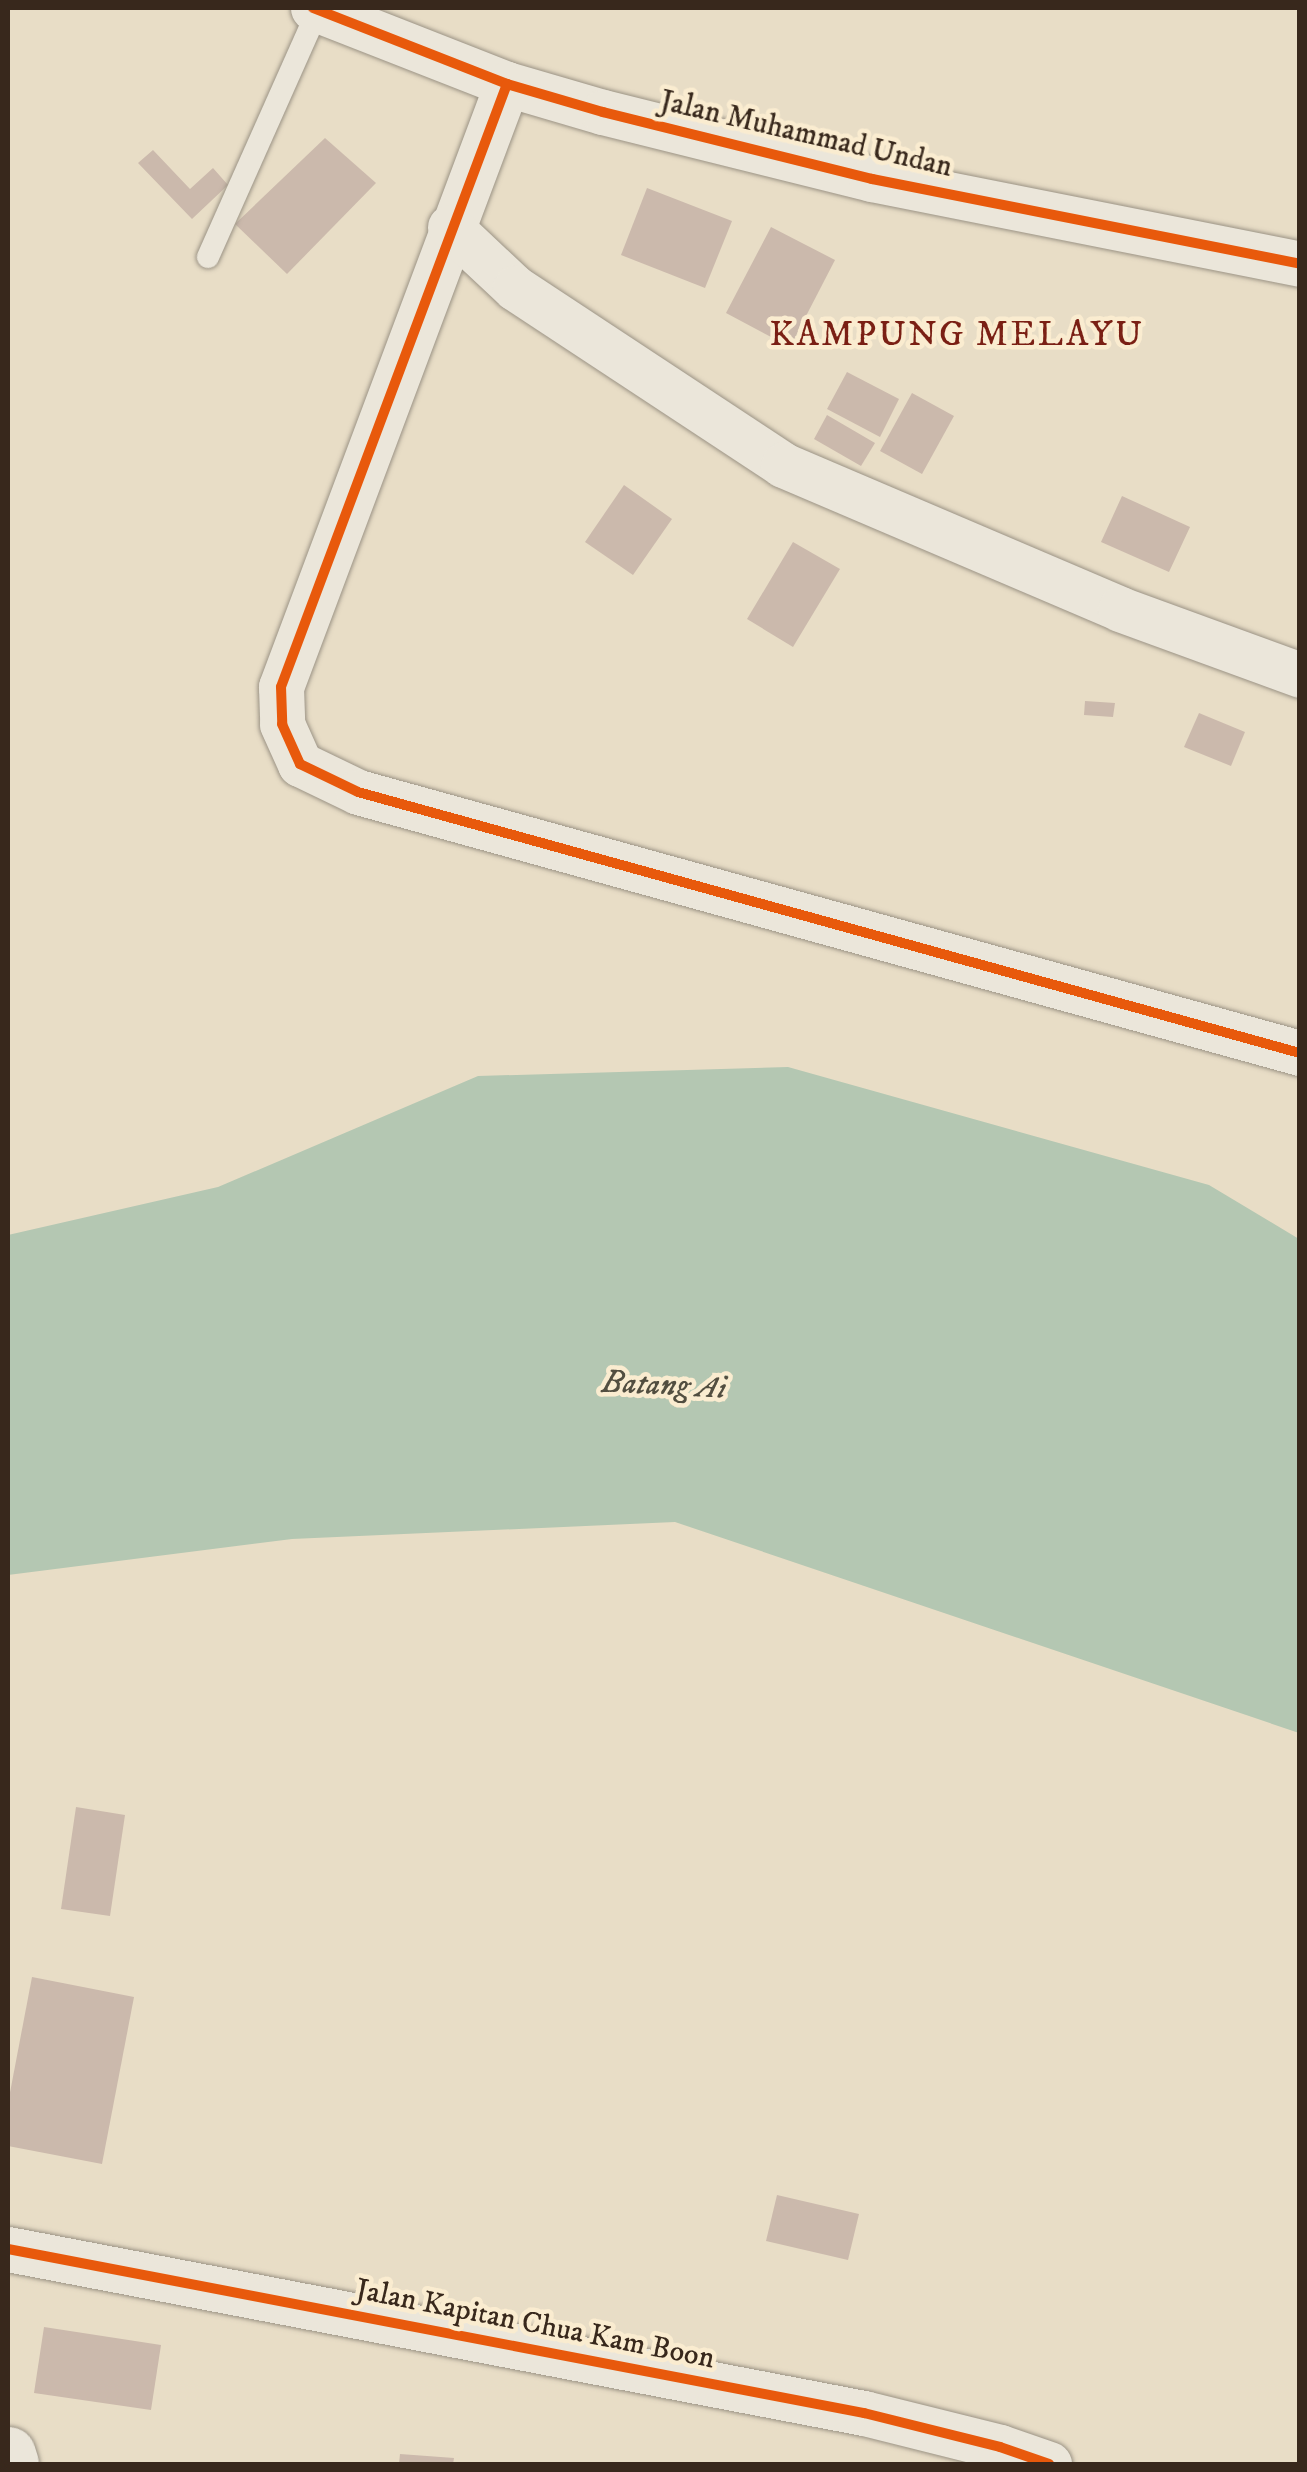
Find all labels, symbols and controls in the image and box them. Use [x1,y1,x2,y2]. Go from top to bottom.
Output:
street label: Jalan Muhammad Undan [656,84,956,186]
district label: KAMPUNG MELAYU [769,314,1145,356]
water label: Batang Ai [601,1364,727,1408]
street label: Jalan Kapitan Chua Kam Boon [353,2273,717,2377]

